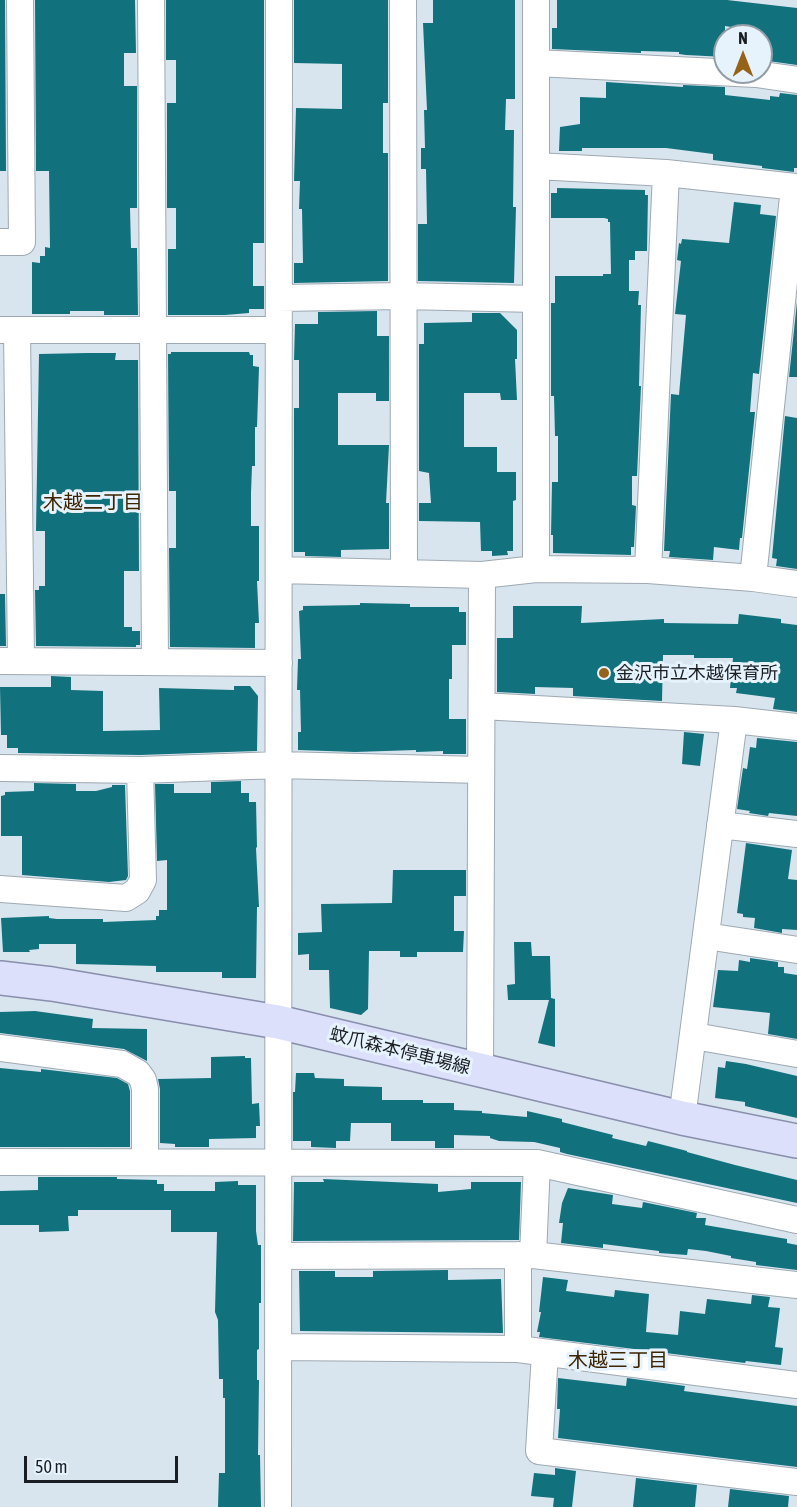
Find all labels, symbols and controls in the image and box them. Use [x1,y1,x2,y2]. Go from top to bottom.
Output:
north arrow [713,24,773,84]
text: N [738,29,748,47]
district label: 木越二丁目 [43,491,143,515]
place label: 金沢市立木越保育所 [616,662,778,684]
marker: 金沢市立木越保育所 [597,666,611,680]
street label: 蚊爪森本停車場線 [328,1023,472,1079]
district label: 木越三丁目 [568,1349,668,1373]
scale bar [27,1444,182,1482]
text: 50 m [35,1456,67,1477]

